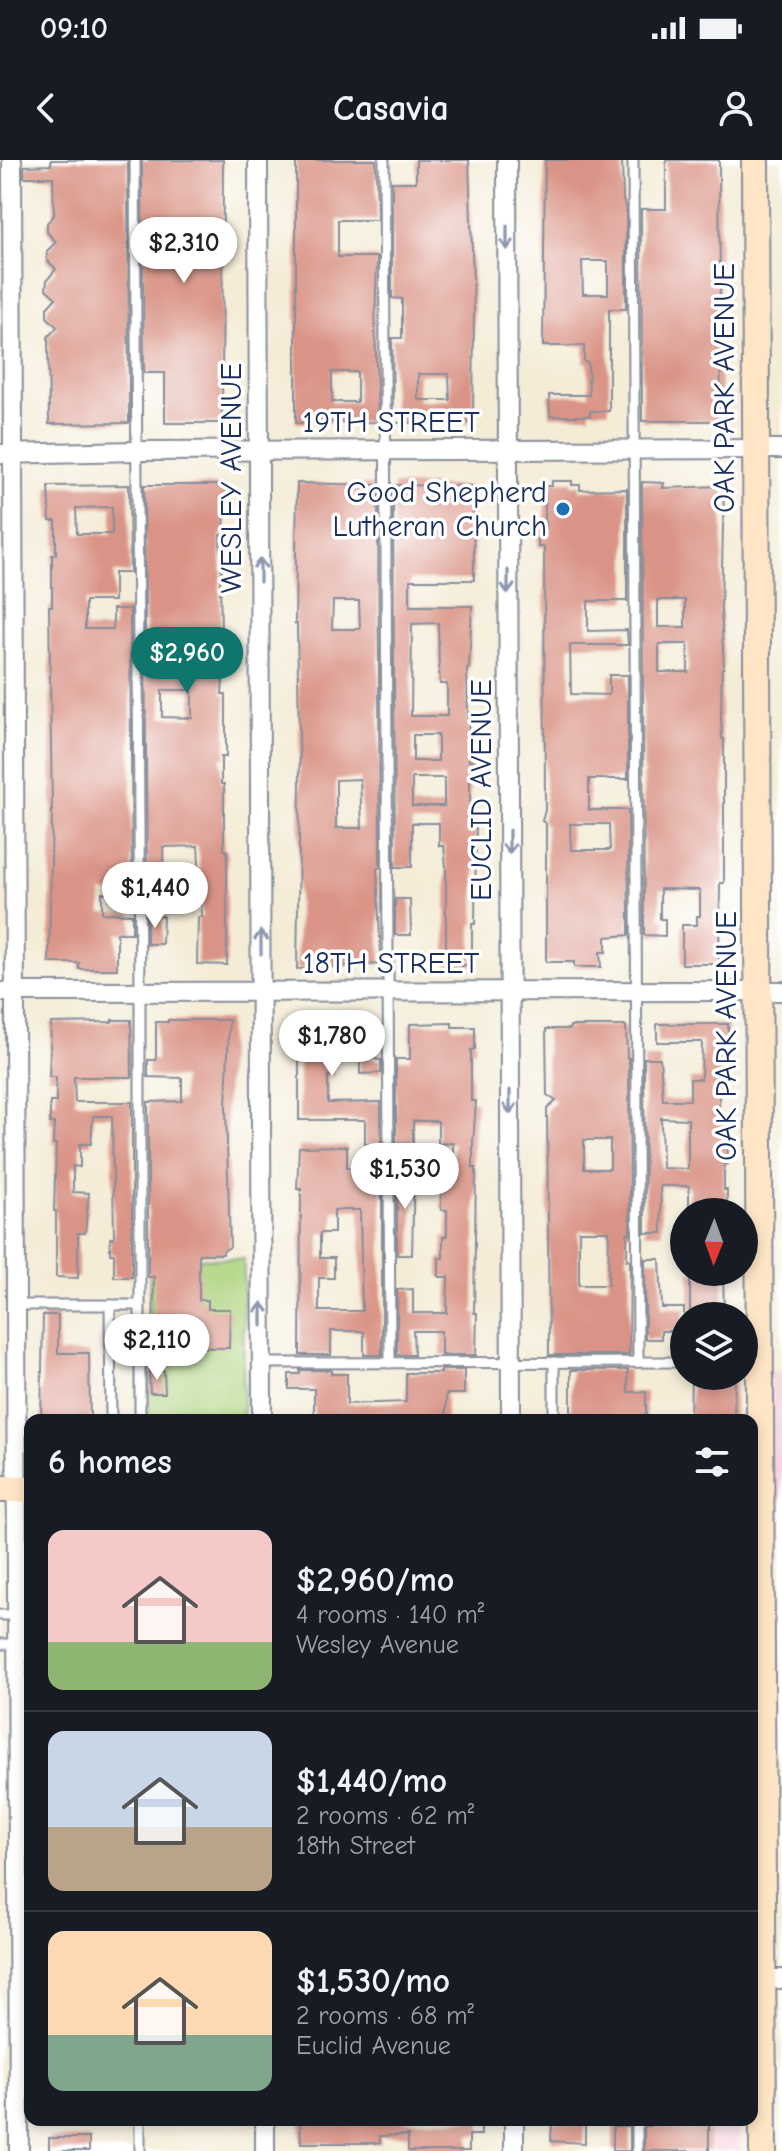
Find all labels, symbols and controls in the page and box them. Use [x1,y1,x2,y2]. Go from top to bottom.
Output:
text: 09:10 [40,11,108,46]
icon: back [24,86,68,130]
icon: person [714,86,758,130]
text: Casavia [333,88,449,129]
pin: $2,310 [119,217,249,285]
one-way arrow [499,224,515,251]
text: $2,310 [148,228,220,258]
street label: OAK PARK AVENUE [707,263,742,513]
street label: WESLEY AVENUE [214,363,249,593]
street label: 19TH STREET [302,405,480,440]
place label: Good Shepherd Lutheran Church [333,475,547,544]
marker: Good Shepherd Lutheran Church [554,500,572,518]
one-way arrow [252,557,268,584]
one-way arrow [500,568,516,595]
pin: $2,960 [122,627,252,695]
text: $2,960 [149,638,225,668]
street label: EUCLID AVENUE [464,679,499,901]
one-way arrow [501,828,517,855]
pin: $1,440 [90,862,220,930]
text: $1,440 [120,873,190,903]
street label: OAK PARK AVENUE [709,911,744,1161]
one-way arrow [253,929,269,956]
street label: 18TH STREET [303,946,480,981]
pin: $1,780 [267,1010,397,1078]
text: $1,780 [297,1021,367,1051]
one-way arrow [502,1088,518,1115]
pin: $1,530 [340,1143,470,1211]
text: $1,530 [369,1154,441,1184]
north arrow [670,1198,758,1286]
map controls [670,1198,758,1390]
one-way arrow [254,1301,270,1328]
button: layers [670,1302,758,1390]
pin: $2,110 [92,1314,222,1382]
text: $2,110 [123,1325,191,1355]
icon: filters [690,1440,734,1484]
text: 6 homes [48,1442,172,1482]
text: $2,960/mo [296,1560,454,1600]
icon: home [112,1562,208,1658]
text: 4 rooms · 140 m² [296,1600,484,1630]
text: Wesley Avenue [296,1630,459,1660]
text: $1,440/mo [296,1761,447,1801]
icon: home [112,1763,208,1859]
text: 2 rooms · 62 m² [296,1801,474,1831]
text: 18th Street [296,1831,415,1861]
text: $1,530/mo [296,1961,450,2001]
icon: home [112,1963,208,2059]
text: 2 rooms · 68 m² [296,2001,474,2031]
text: Euclid Avenue [296,2031,451,2061]

